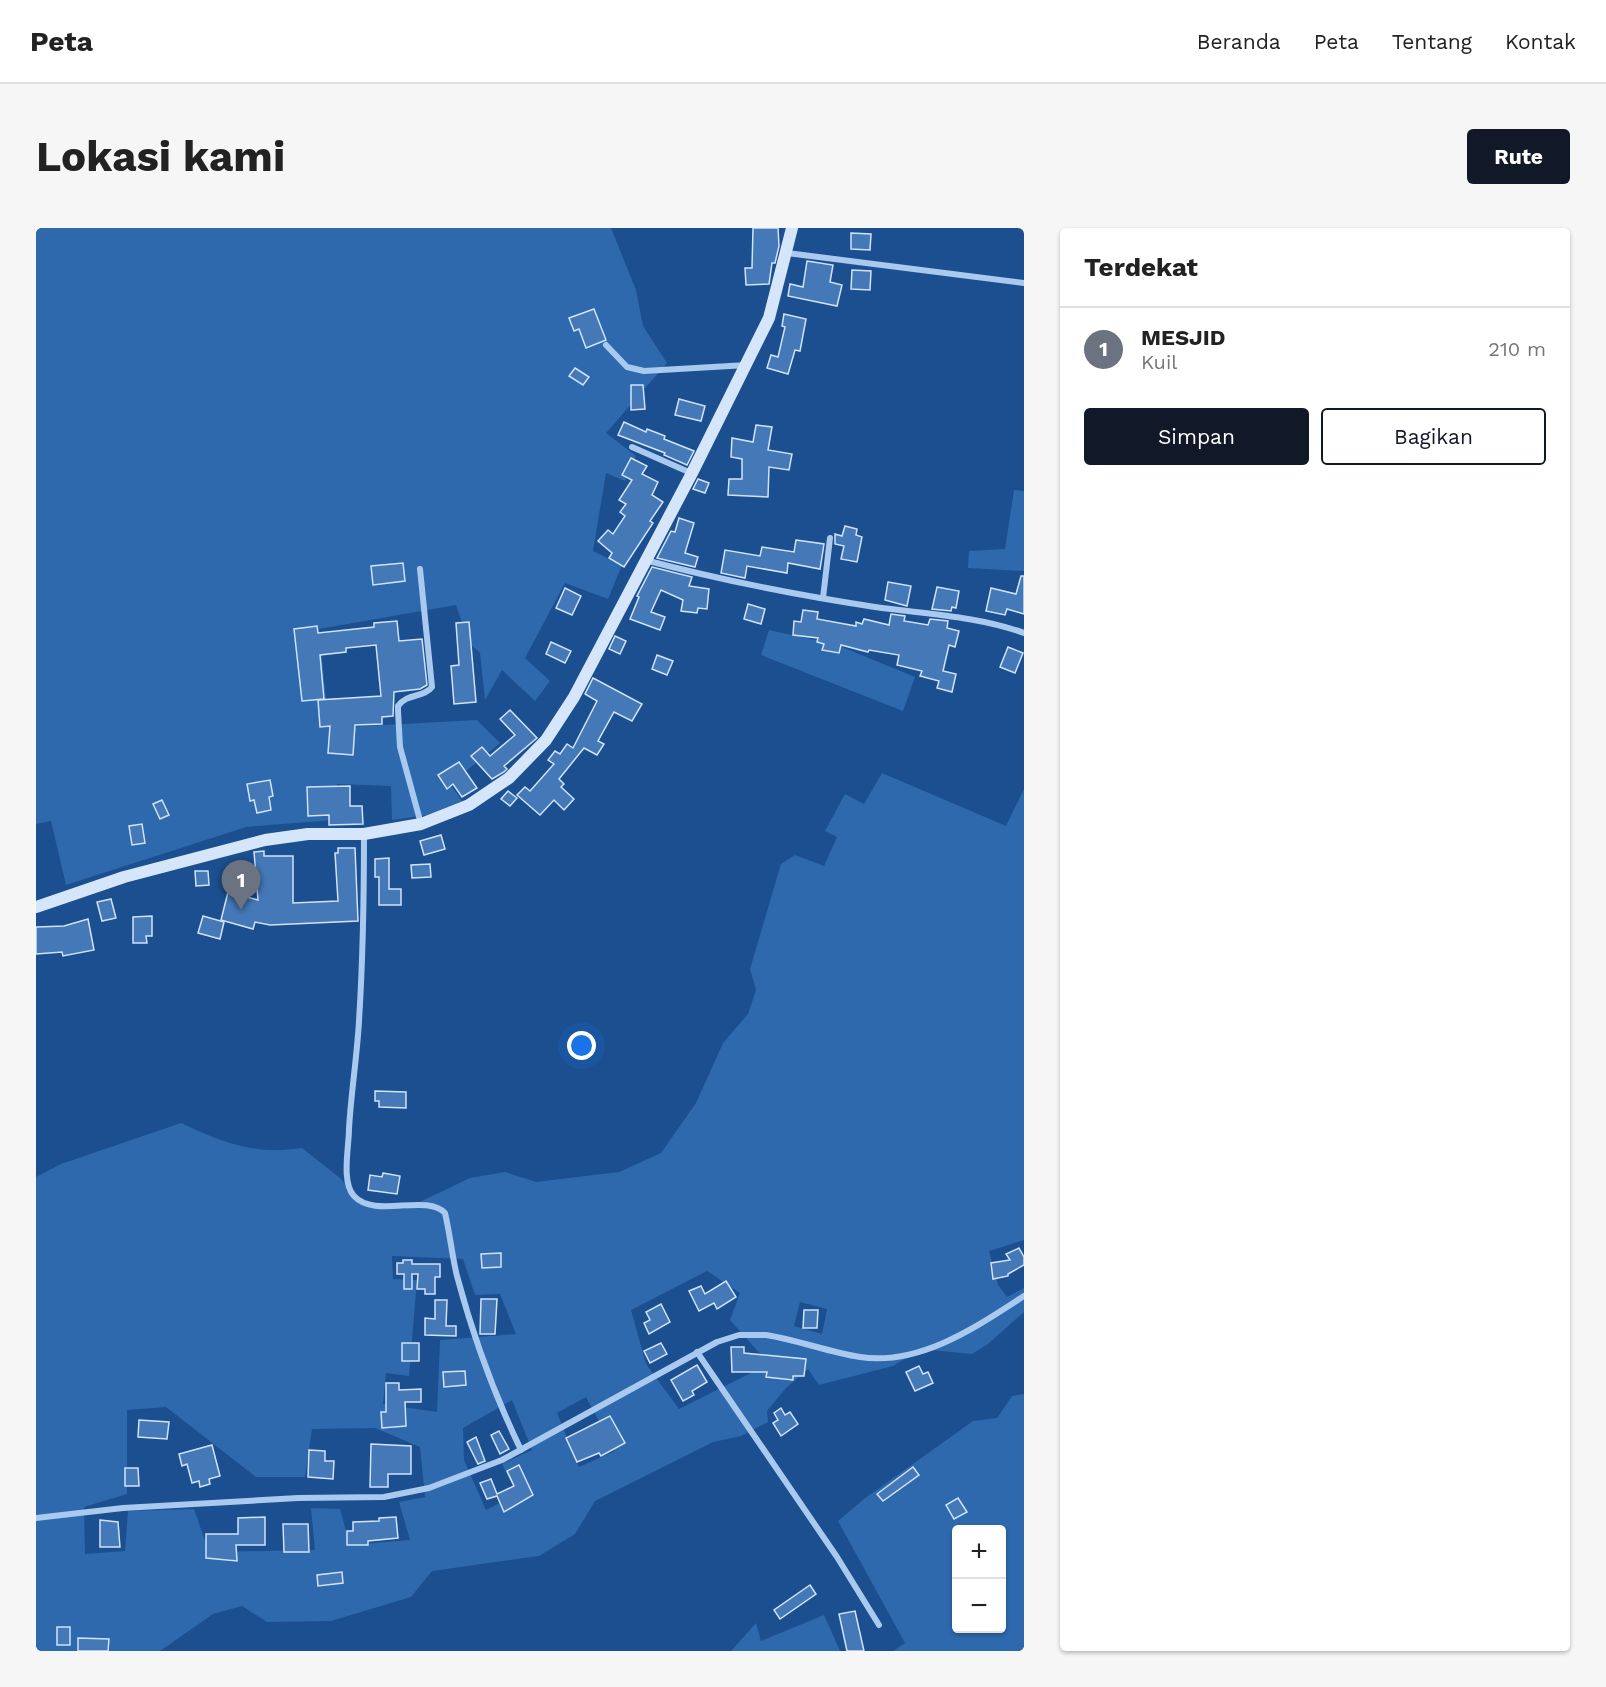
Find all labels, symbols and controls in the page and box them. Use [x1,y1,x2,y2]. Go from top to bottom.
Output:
text: Peta [30,25,93,58]
text: Beranda [1197,29,1281,54]
text: Peta [1314,29,1359,54]
text: Tentang [1392,29,1472,54]
text: Kontak [1505,29,1576,54]
button: Rute [1467,129,1570,184]
text: Lokasi kami [36,132,285,181]
text: Terdekat [1084,252,1198,282]
text: MESJID [1141,325,1225,350]
text: 1 [1099,337,1108,361]
text: 210 m [1488,337,1546,361]
text: Kuil [1141,350,1177,374]
button: Simpan [1084,408,1309,465]
button: Bagikan [1321,408,1546,465]
pin: 1 [222,860,260,910]
your location [567,1031,596,1060]
map controls [952,1525,1006,1633]
button: + [952,1525,1006,1579]
button: − [952,1579,1006,1633]

